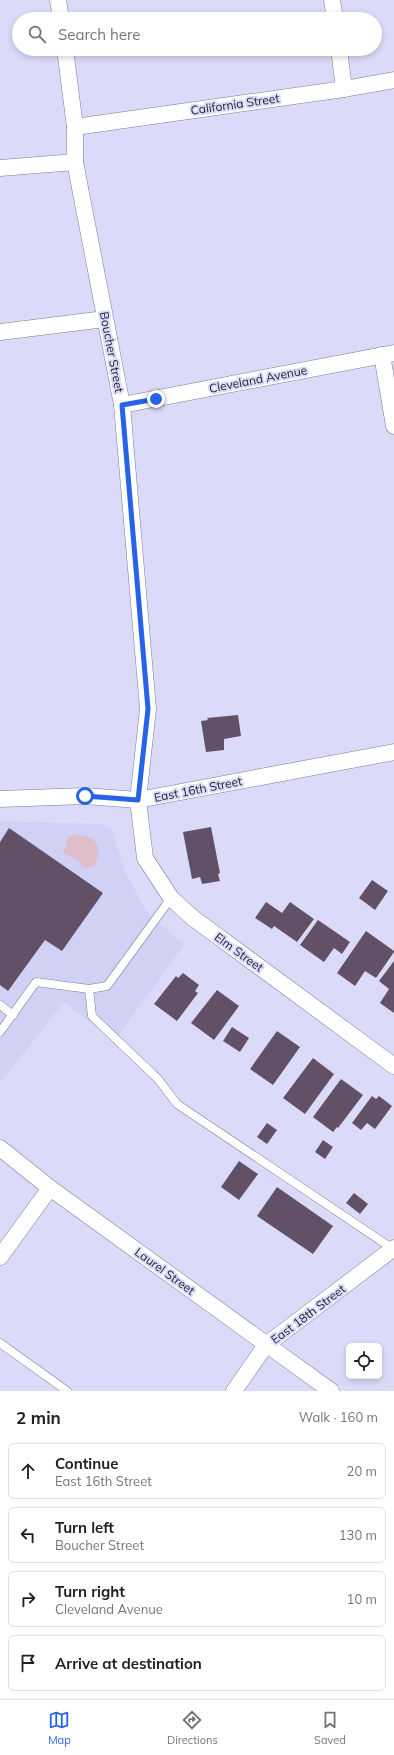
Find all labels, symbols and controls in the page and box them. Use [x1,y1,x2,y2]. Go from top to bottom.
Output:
search box [12,12,382,56]
icon: search [26,23,48,45]
text: Search here [58,25,140,44]
street label: California Street [190,90,280,118]
street label: Boucher Street [97,310,127,394]
street label: Cleveland Avenue [208,362,308,396]
route end [147,390,165,408]
street label: East 16th Street [153,773,243,805]
route start [76,787,94,805]
street label: Elm Street [212,929,266,975]
street label: Laurel Street [132,1244,198,1298]
street label: East 18th Street [268,1281,348,1347]
map controls [346,1343,382,1379]
button: locate [346,1343,382,1379]
text: 2 min [16,1407,61,1428]
text: Walk · 160 m [299,1409,378,1425]
text: Continue [55,1454,118,1473]
icon: ahead [17,1460,39,1482]
text: 20 m [347,1463,377,1479]
text: East 16th Street [55,1473,152,1489]
text: Turn left [55,1518,114,1537]
icon: left [17,1524,39,1546]
text: 130 m [339,1527,377,1543]
text: Boucher Street [55,1537,144,1553]
text: Turn right [55,1582,125,1601]
icon: right [17,1588,39,1610]
text: 10 m [347,1591,377,1607]
text: Cleveland Avenue [55,1601,163,1617]
icon: arrive [17,1652,39,1674]
text: Arrive at destination [55,1654,202,1673]
tab: Map [48,1709,71,1747]
tab: Directions [167,1709,218,1747]
tab: Saved [314,1709,346,1747]

